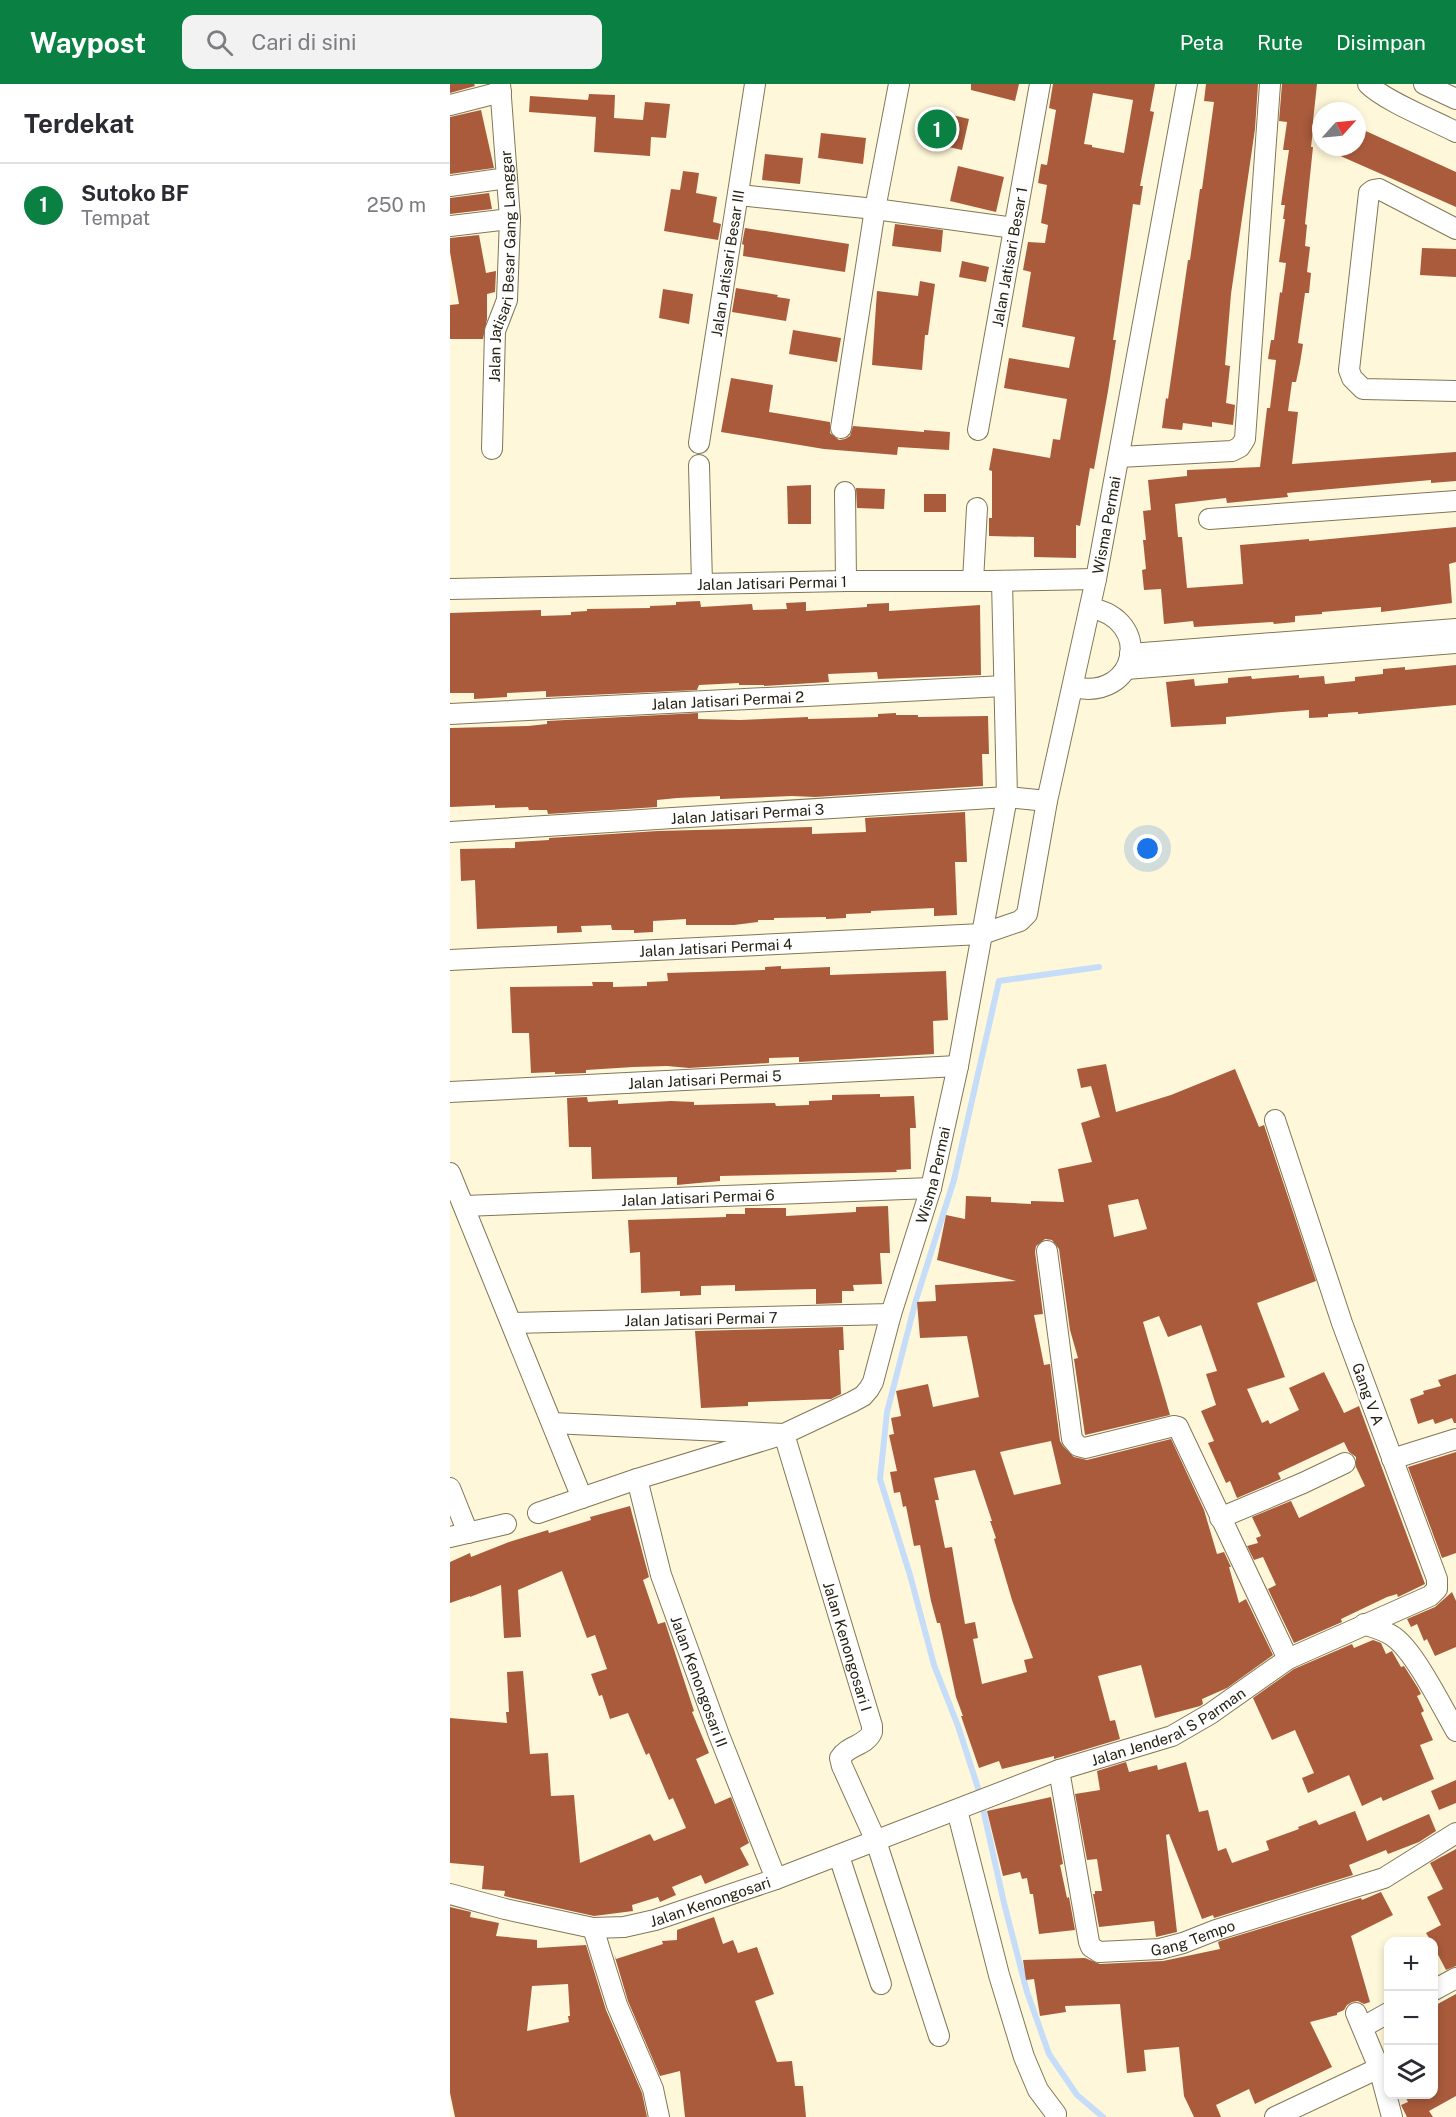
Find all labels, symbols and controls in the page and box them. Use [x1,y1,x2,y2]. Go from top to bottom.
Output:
search box [182,15,602,69]
text: Waypost [30,26,146,59]
icon: search [203,26,236,59]
text: Cari di sini [251,29,356,55]
text: Peta [1180,30,1224,55]
text: Rute [1257,30,1303,55]
text: Disimpan [1336,30,1426,55]
north arrow [1312,102,1366,156]
pin: 1 [918,106,956,152]
text: Terdekat [24,108,134,139]
street label: Jalan Jatisari Besar Gang Langgar [485,149,519,383]
text: Sutoko BF [81,180,189,206]
street label: Jalan Jatisari Besar 1 [988,185,1030,328]
street label: Jalan Jatisari Besar III [707,188,747,338]
text: 1 [39,193,48,217]
text: 250 m [367,193,426,217]
text: Tempat [81,206,150,230]
street label: Wisma Permai [1089,475,1123,575]
street label: Jalan Jatisari Permai 1 [697,572,847,593]
street label: Jalan Jatisari Permai 2 [651,688,805,712]
street label: Jalan Jatisari Permai 3 [670,800,825,827]
your location [1133,834,1162,863]
street label: Jalan Jatisari Permai 4 [639,935,793,959]
street label: Jalan Jatisari Permai 5 [627,1067,782,1091]
street label: Wisma Permai [912,1125,953,1225]
street label: Jalan Jatisari Permai 6 [621,1186,775,1208]
street label: Jalan Jatisari Permai 7 [624,1308,778,1329]
street label: Gang V A [1349,1361,1387,1428]
street label: Jalan Kenongosari I [820,1580,875,1713]
street label: Jalan Kenongosari II [668,1613,731,1749]
street label: Jalan Jenderal S Parman [1089,1684,1248,1768]
street label: Jalan Kenongosari [648,1873,773,1929]
street label: Gang Tempo [1150,1916,1237,1958]
map controls [1384,1937,1438,2099]
button: + [1384,1937,1438,1991]
button: − [1384,1991,1438,2045]
button: layers [1384,2045,1438,2099]

